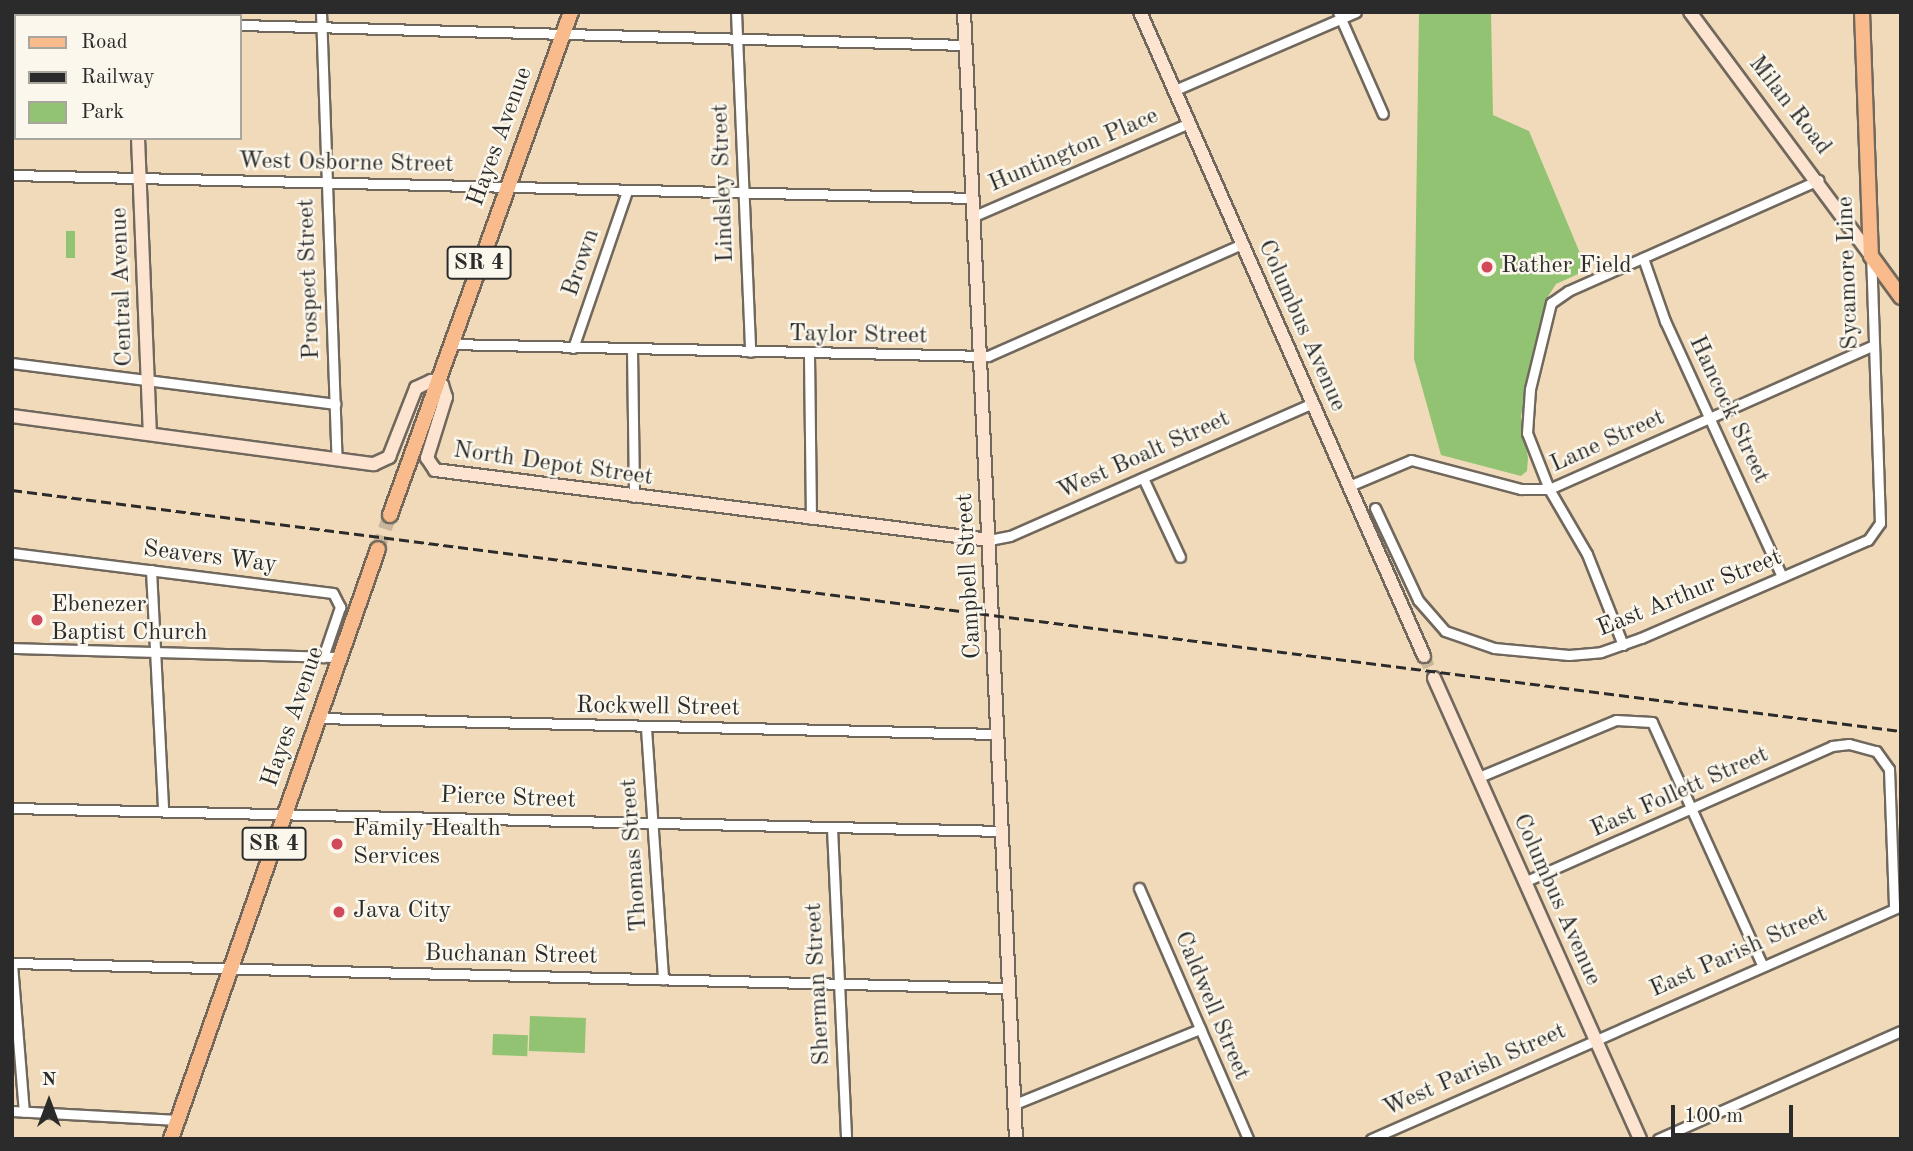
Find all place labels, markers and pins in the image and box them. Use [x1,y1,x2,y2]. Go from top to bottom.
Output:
place label: Rather Field [1501,253,1632,281]
marker: Rather Field [1479,259,1495,275]
place label: Ebenezer Baptist Church [51,592,208,648]
marker: Ebenezer Baptist Church [29,612,45,628]
place label: Family Health Services [353,816,501,872]
marker: Family Health Services [327,834,347,854]
place label: Java City [353,898,451,926]
marker: Java City [331,904,347,920]

